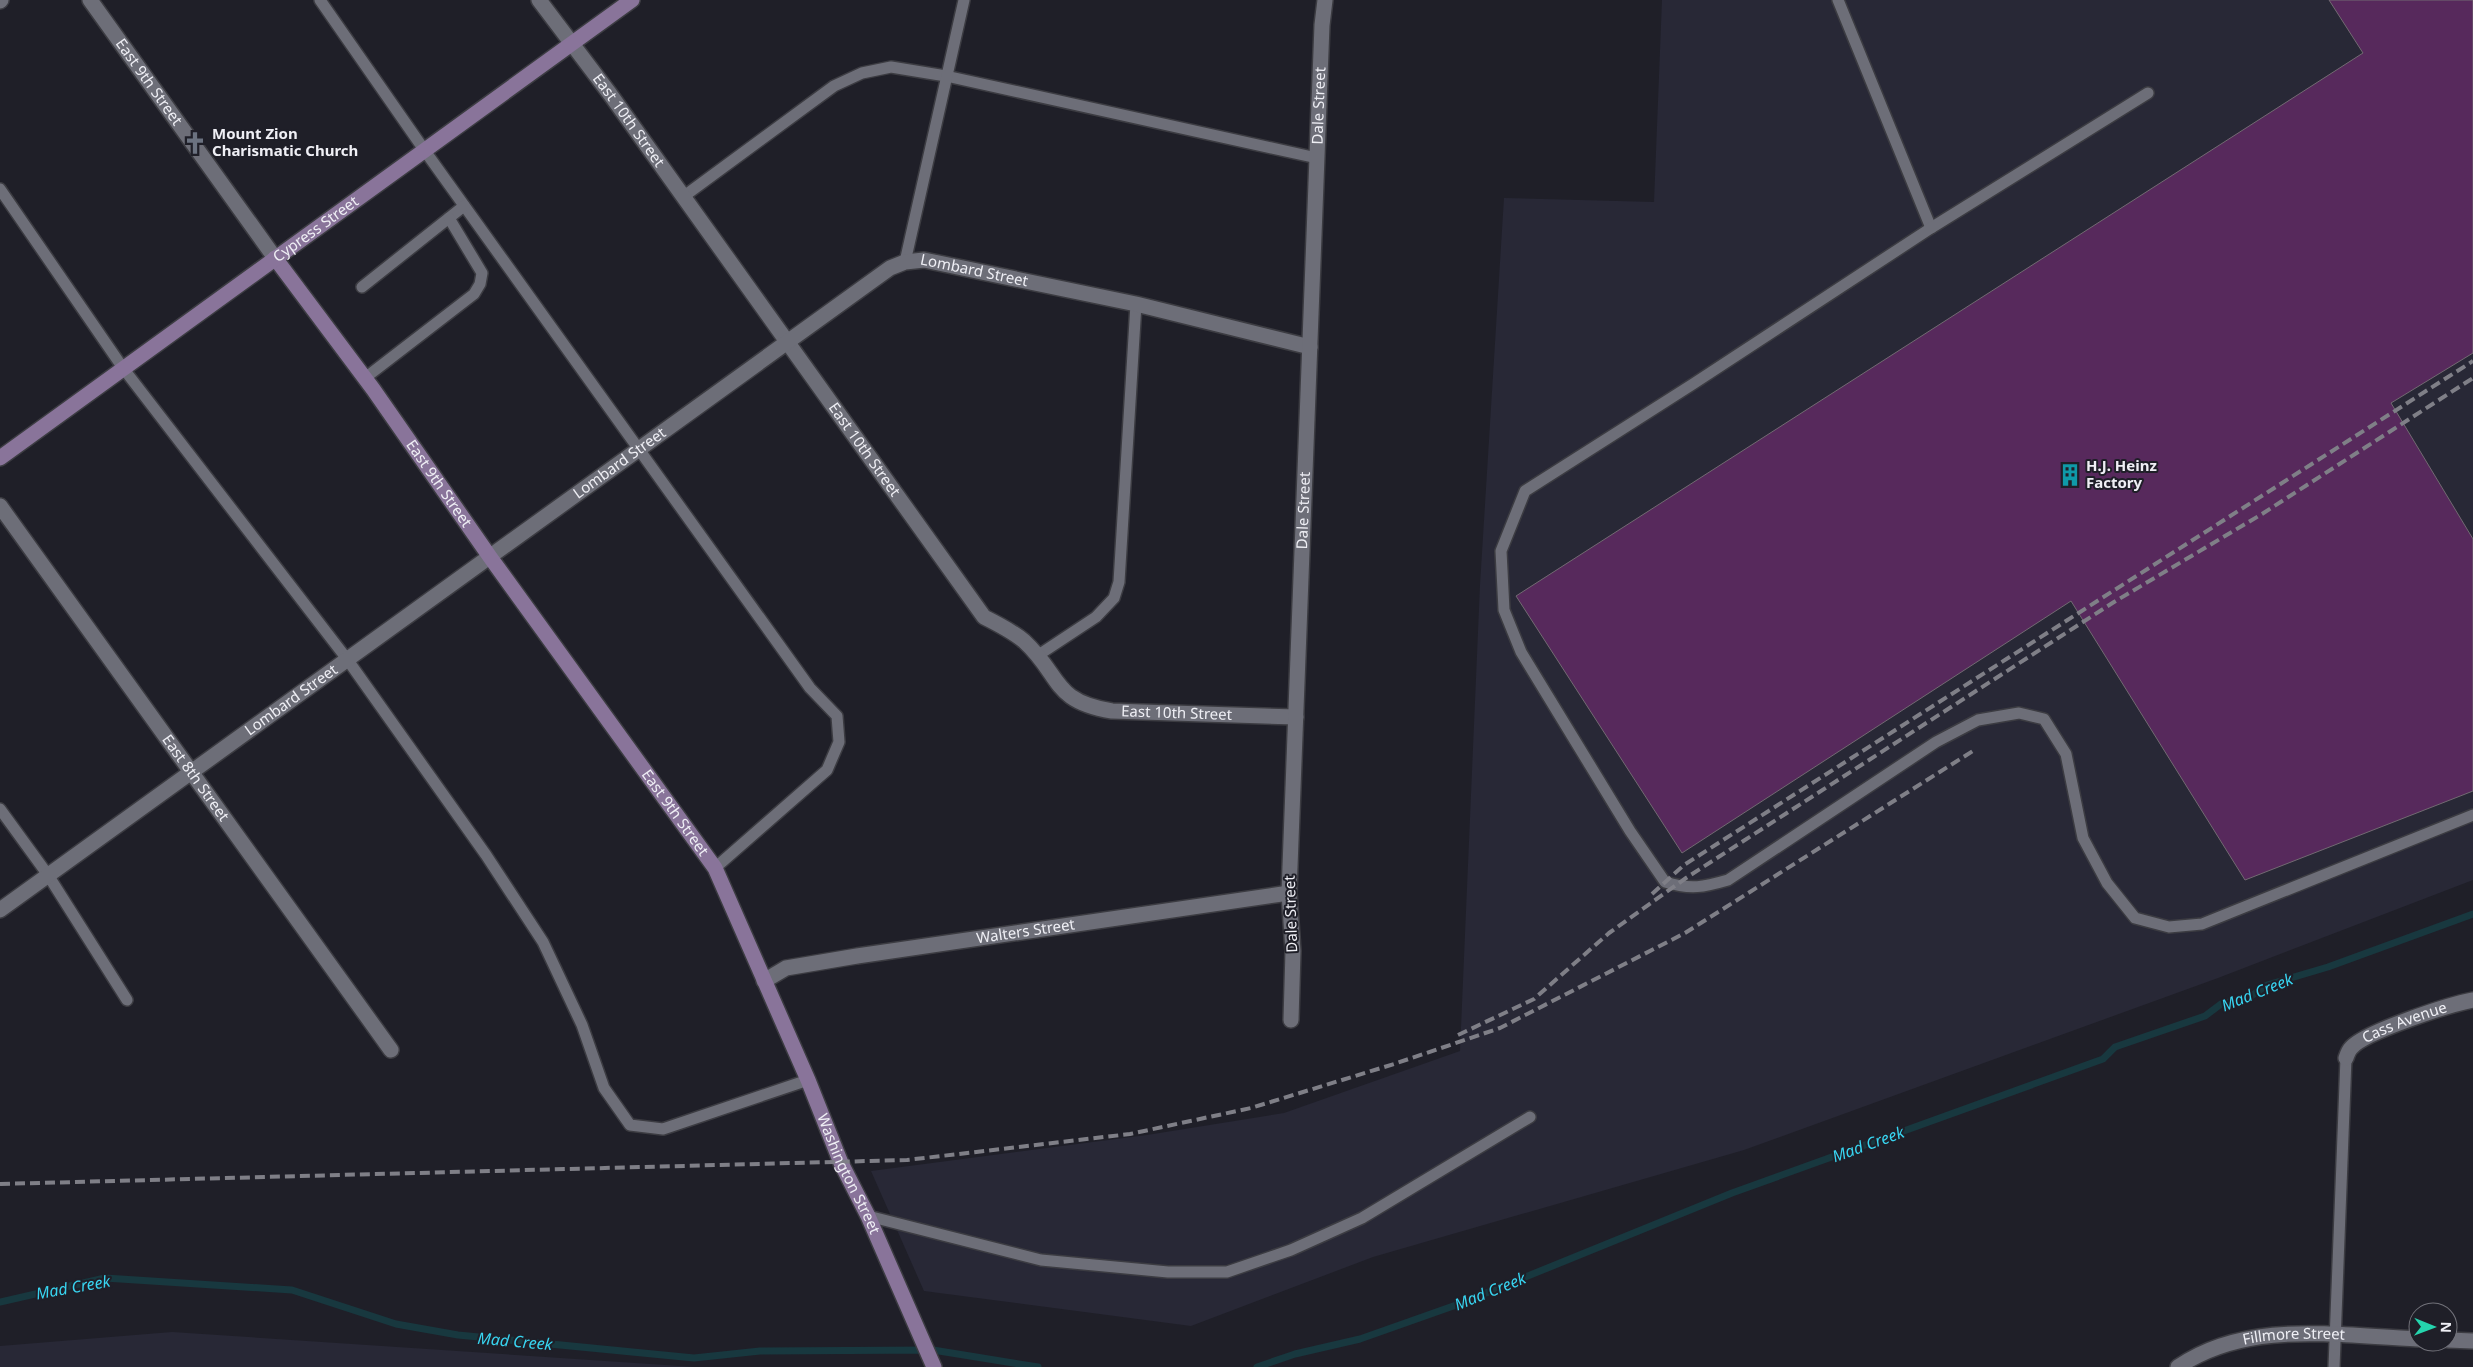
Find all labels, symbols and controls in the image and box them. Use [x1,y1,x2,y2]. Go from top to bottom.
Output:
street label: East 9th Street [112,34,188,129]
street label: Dale Street [1306,66,1329,145]
street label: East 10th Street [589,69,670,171]
place label: Mount Zion Charismatic Church [212,123,358,160]
church icon: Mount Zion Charismatic Church [182,130,208,156]
street label: Cypress Street [268,190,362,266]
street label: Lombard Street [919,249,1031,291]
street label: East 10th Street [825,398,906,500]
street label: Lombard Street [569,422,670,502]
street label: East 9th Street [402,435,478,531]
place label: H.J. Heinz Factory [2086,455,2157,492]
building icon: H.J. Heinz Factory [2057,462,2083,488]
street label: Dale Street [1291,471,1314,550]
street label: Lombard Street [240,659,341,739]
street label: East 10th Street [1121,700,1233,724]
street label: East 8th Street [158,730,235,825]
street label: East 9th Street [638,765,714,860]
street label: Dale Street [1279,874,1301,953]
street label: Walters Street [975,913,1077,947]
water label: Mad Creek [2218,967,2297,1016]
street label: Cass Avenue [2358,996,2449,1047]
street label: Washington Street [813,1110,886,1237]
water label: Mad Creek [1829,1120,1908,1167]
water label: Mad Creek [1451,1266,1530,1315]
water label: Mad Creek [34,1269,113,1304]
north arrow [2408,1302,2458,1352]
text: N [2437,1321,2456,1333]
street label: Fillmore Street [2241,1323,2346,1349]
water label: Mad Creek [477,1327,555,1355]

